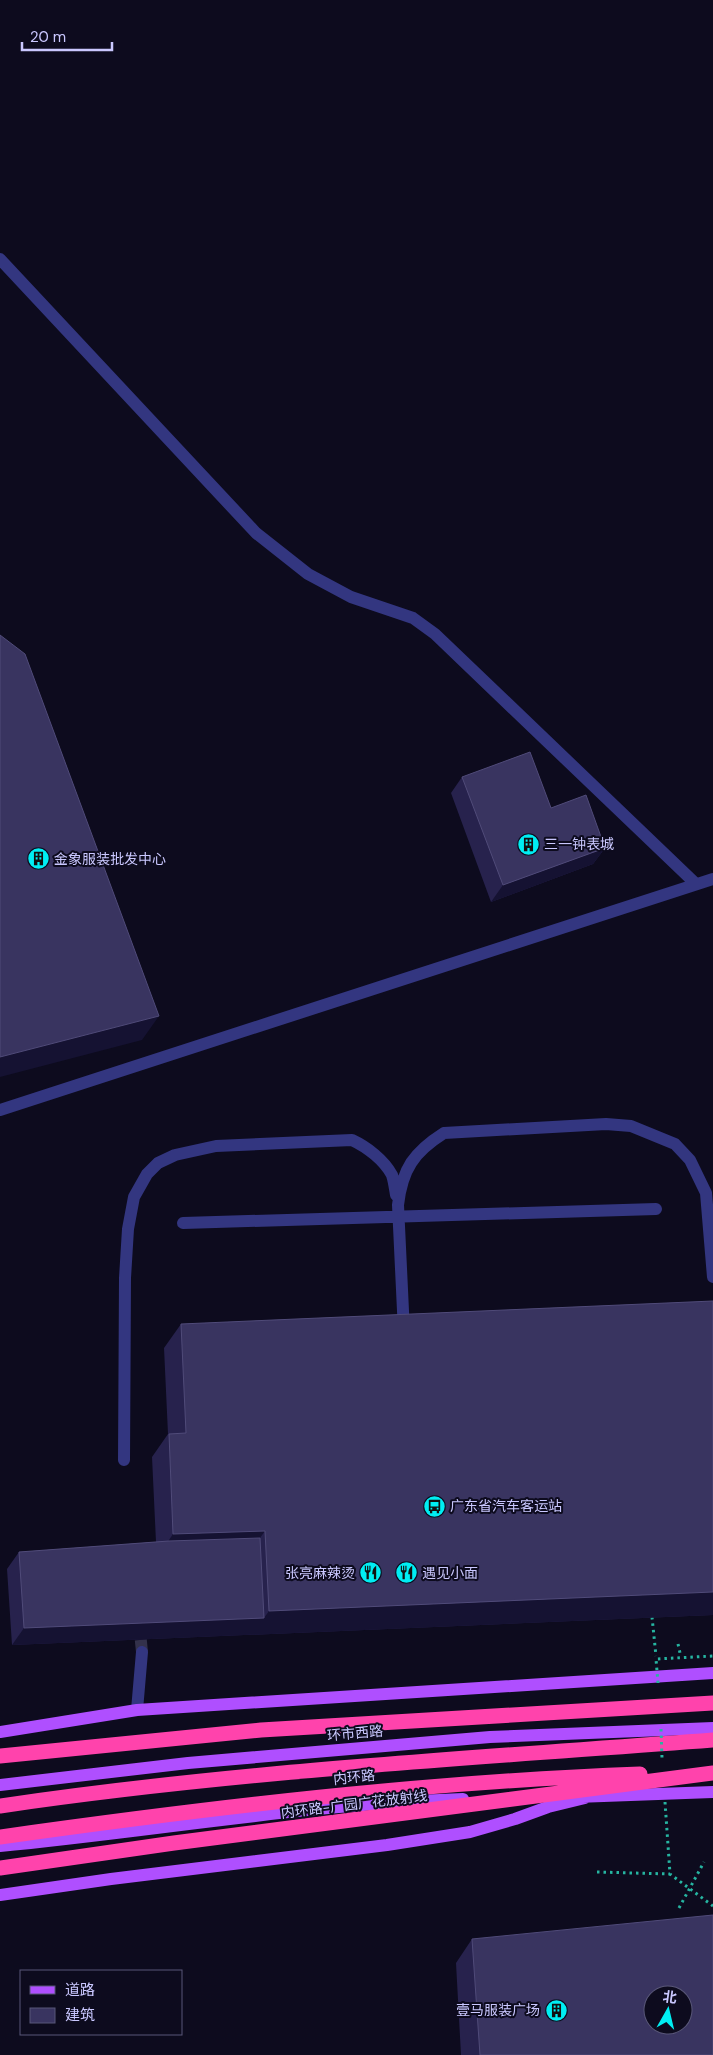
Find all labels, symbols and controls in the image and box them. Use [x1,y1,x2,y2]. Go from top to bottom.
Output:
scale bar [22,20,112,52]
text: 20 m [30,27,66,47]
building icon: 三一钟表城 [516,832,540,856]
place label: 三一钟表城 [544,835,614,853]
building icon: 金象服装批发中心 [26,847,50,871]
place label: 金象服装批发中心 [54,850,166,868]
bus stop icon: 广东省汽车客运站 [422,1494,446,1518]
place label: 广东省汽车客运站 [450,1497,562,1515]
restaurant icon: 张亮麻辣烫 [359,1561,383,1585]
restaurant icon: 遇见小面 [394,1561,418,1585]
place label: 张亮麻辣烫 [285,1564,355,1582]
place label: 遇见小面 [422,1564,478,1582]
street label: 环市西路 [326,1722,384,1744]
street label: 内环路 [332,1766,376,1788]
street label: 内环路-广园广花放射线 [280,1786,428,1822]
legend [20,1970,182,2035]
text: 道路 [65,1980,95,2000]
north arrow [643,1985,693,2035]
text: 北 [662,1987,678,2007]
building icon: 壹马服装广场 [544,1998,568,2022]
place label: 壹马服装广场 [456,2001,540,2019]
text: 建筑 [65,2005,95,2025]

